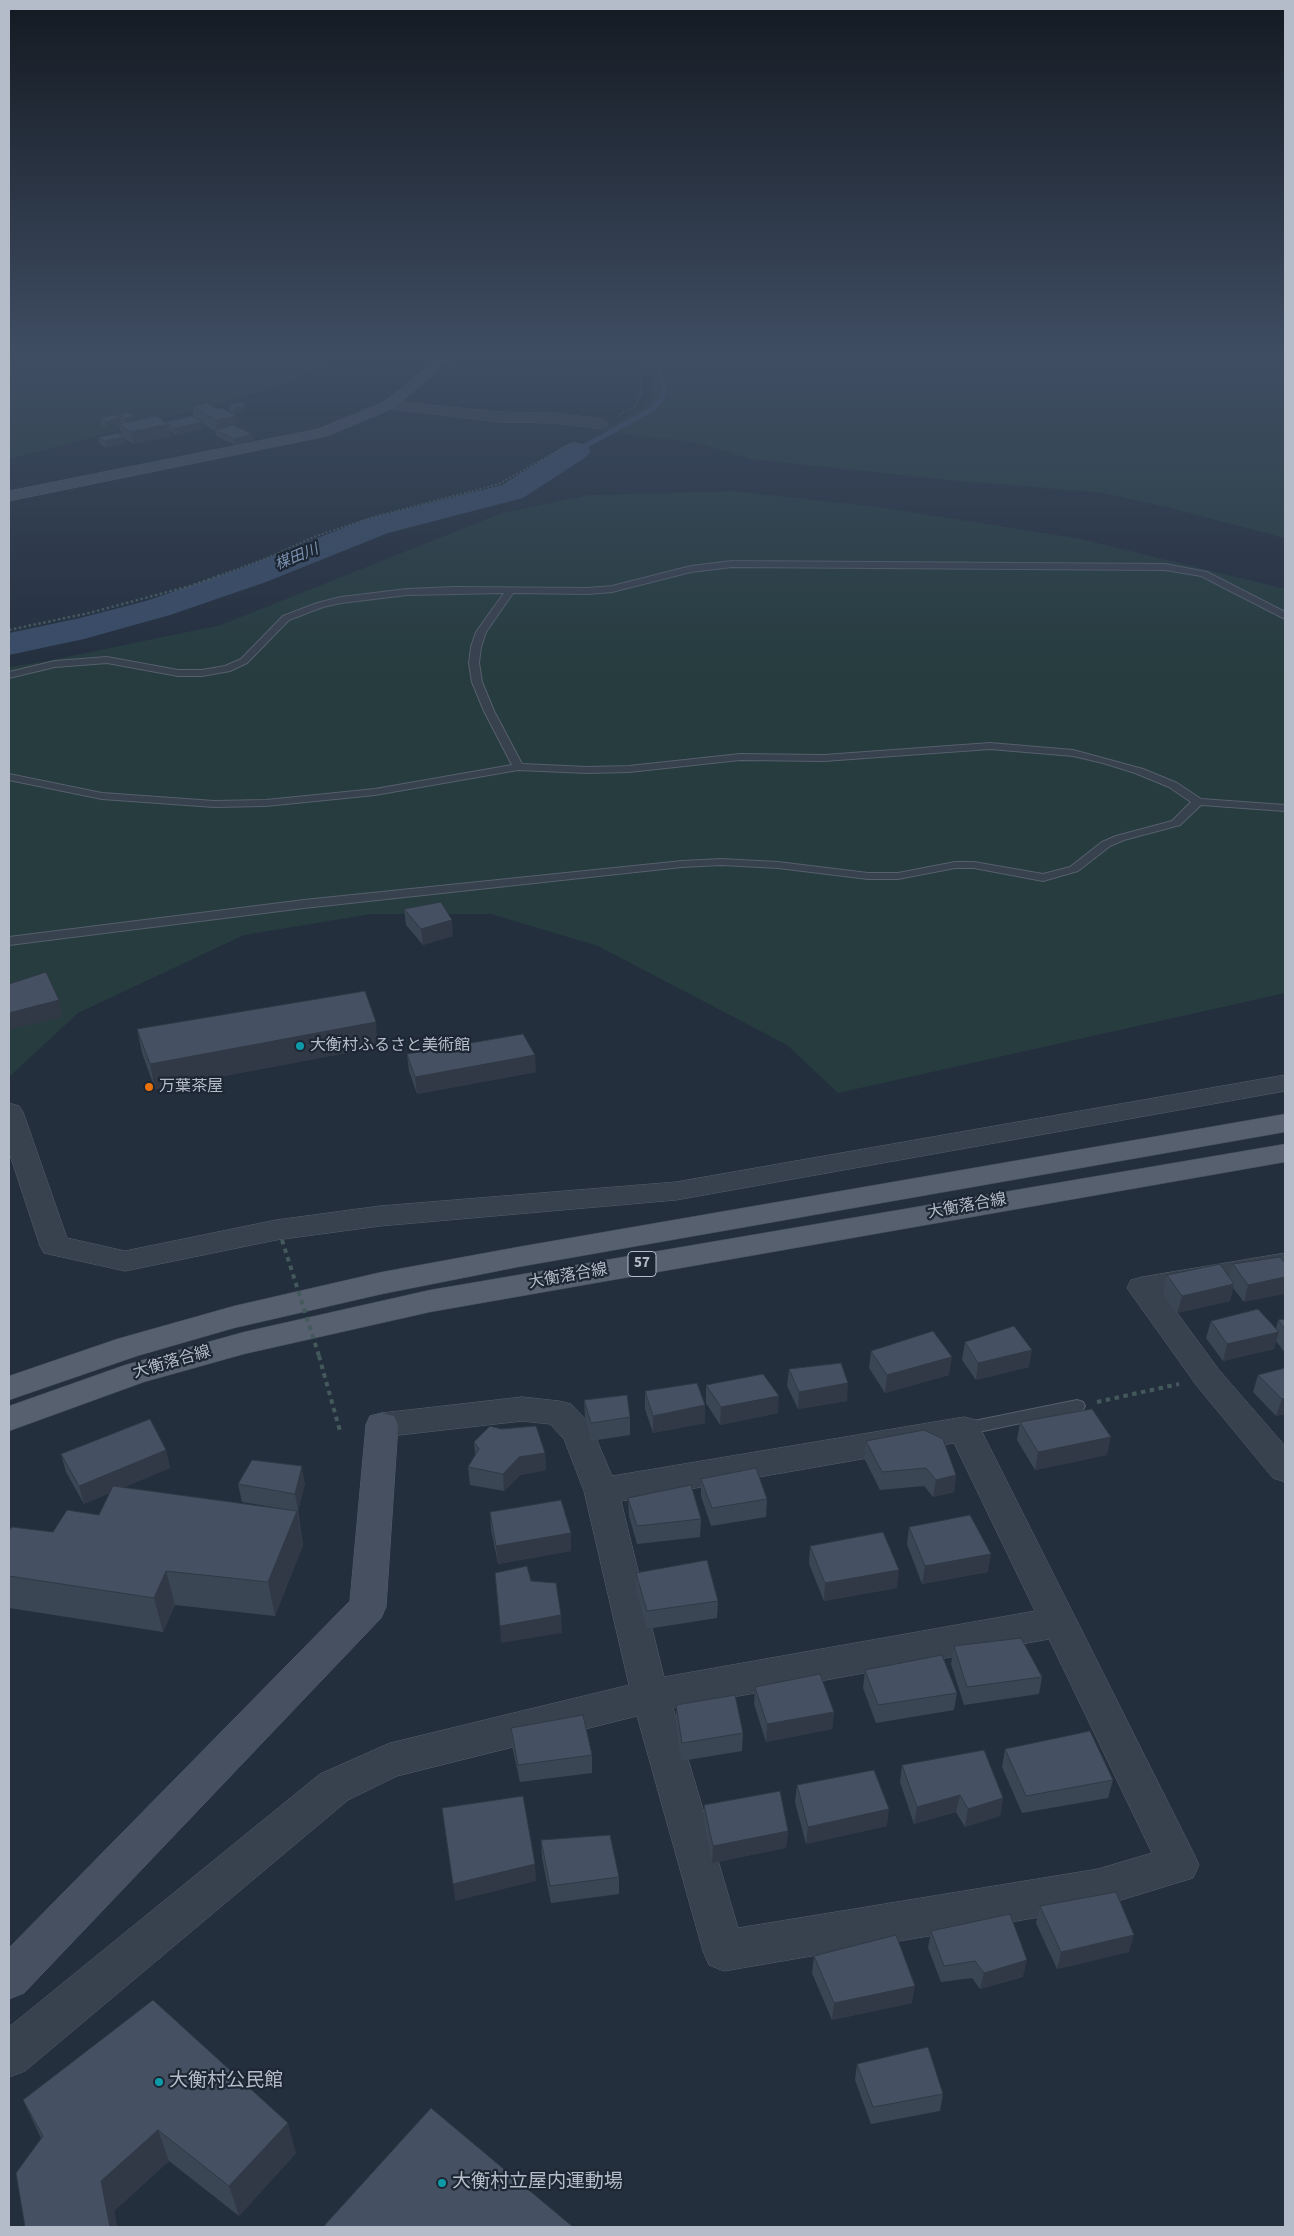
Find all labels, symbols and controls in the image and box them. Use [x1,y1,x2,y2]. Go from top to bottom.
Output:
water label: 楳田川 [273,541,321,575]
place label: 大衡村ふるさと美術館 [310,1036,470,1056]
marker: 大衡村ふるさと美術館 [294,1040,306,1052]
place label: 万葉茶屋 [159,1077,223,1097]
marker: 万葉茶屋 [143,1081,155,1093]
street label: 大衡落合線 [926,1191,1008,1223]
road number: 57 [628,1252,656,1276]
street label: 大衡落合線 [527,1261,609,1293]
street label: 大衡落合線 [131,1343,213,1383]
place label: 大衡村公民館 [169,2071,283,2093]
marker: 大衡村公民館 [153,2076,165,2088]
place label: 大衡村立屋内運動場 [452,2172,623,2194]
marker: 大衡村立屋内運動場 [436,2177,448,2189]

